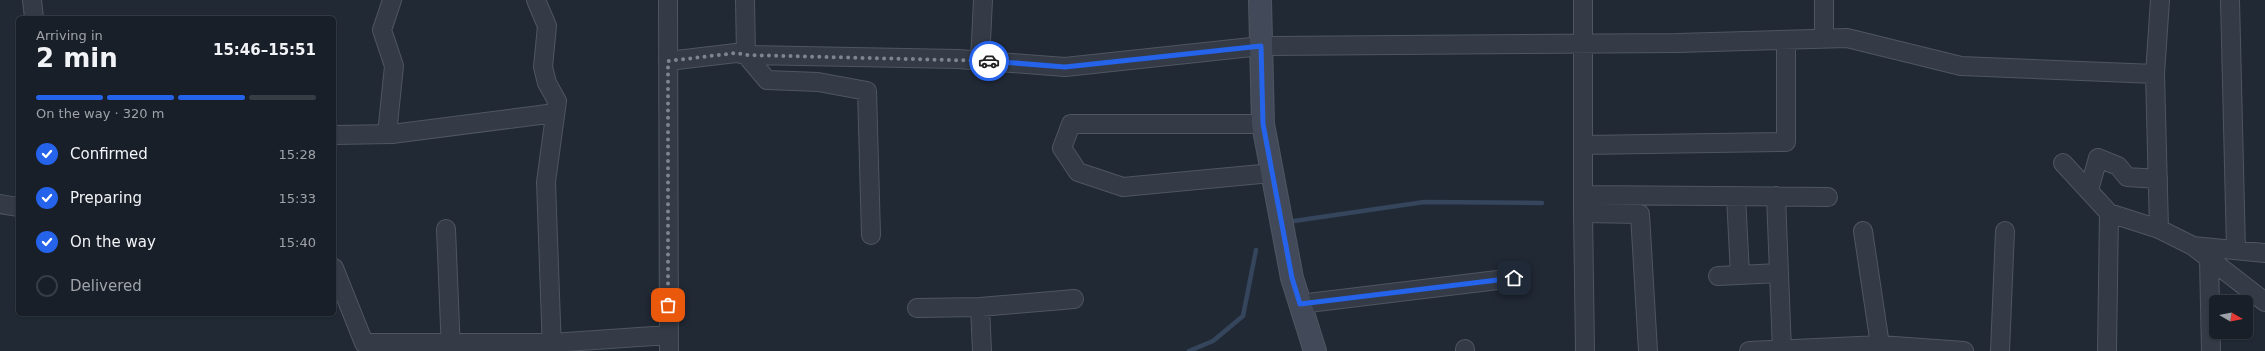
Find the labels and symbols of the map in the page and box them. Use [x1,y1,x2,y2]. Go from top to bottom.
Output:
courier [969,41,1009,81]
pin [1497,261,1531,295]
pin [651,288,685,322]
north arrow [2209,295,2253,339]

